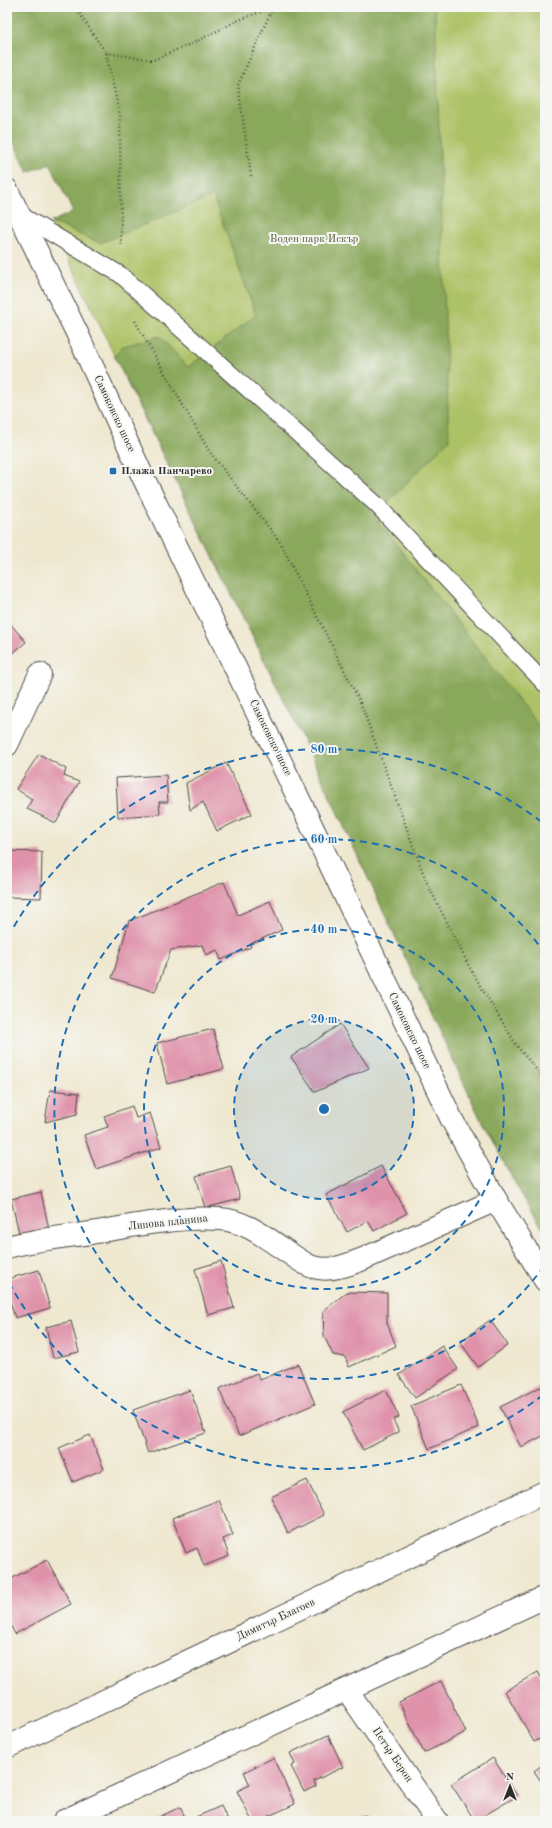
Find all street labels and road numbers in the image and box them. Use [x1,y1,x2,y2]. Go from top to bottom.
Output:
street label: Самоковско шосе [91,374,137,454]
street label: Самоковско шосе [247,698,293,778]
street label: Самоковско шосе [386,991,432,1071]
street label: Липова планина [128,1213,209,1233]
street label: Димитър Благоев [235,1597,317,1643]
street label: Петър Берон [370,1726,414,1784]

